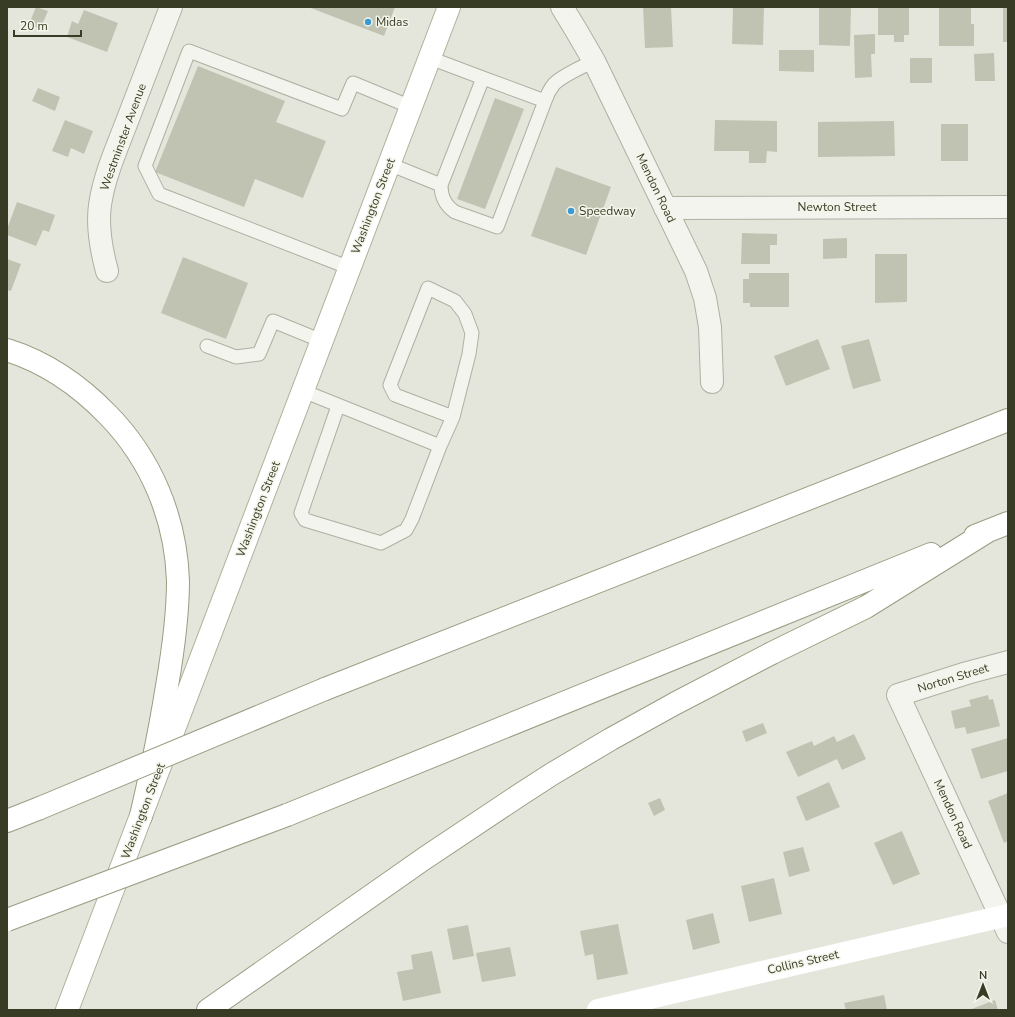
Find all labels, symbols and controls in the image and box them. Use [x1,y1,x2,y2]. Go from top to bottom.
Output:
scale bar [14,12,81,38]
place label: Midas [376,14,408,30]
marker: Midas [363,17,373,27]
text: 20 m [20,18,48,34]
street label: Westminster Avenue [96,81,150,193]
street label: Mendon Road [632,151,680,225]
street label: Washington Street [347,155,399,256]
street label: Newton Street [798,199,877,215]
place label: Speedway [579,203,636,219]
marker: Speedway [566,206,576,216]
street label: Washington Street [232,458,284,559]
street label: Norton Street [915,659,991,696]
street label: Washington Street [117,760,169,861]
street label: Mendon Road [930,777,976,851]
street label: Collins Street [766,946,841,978]
north arrow [963,965,1003,1005]
text: N [979,968,987,983]

